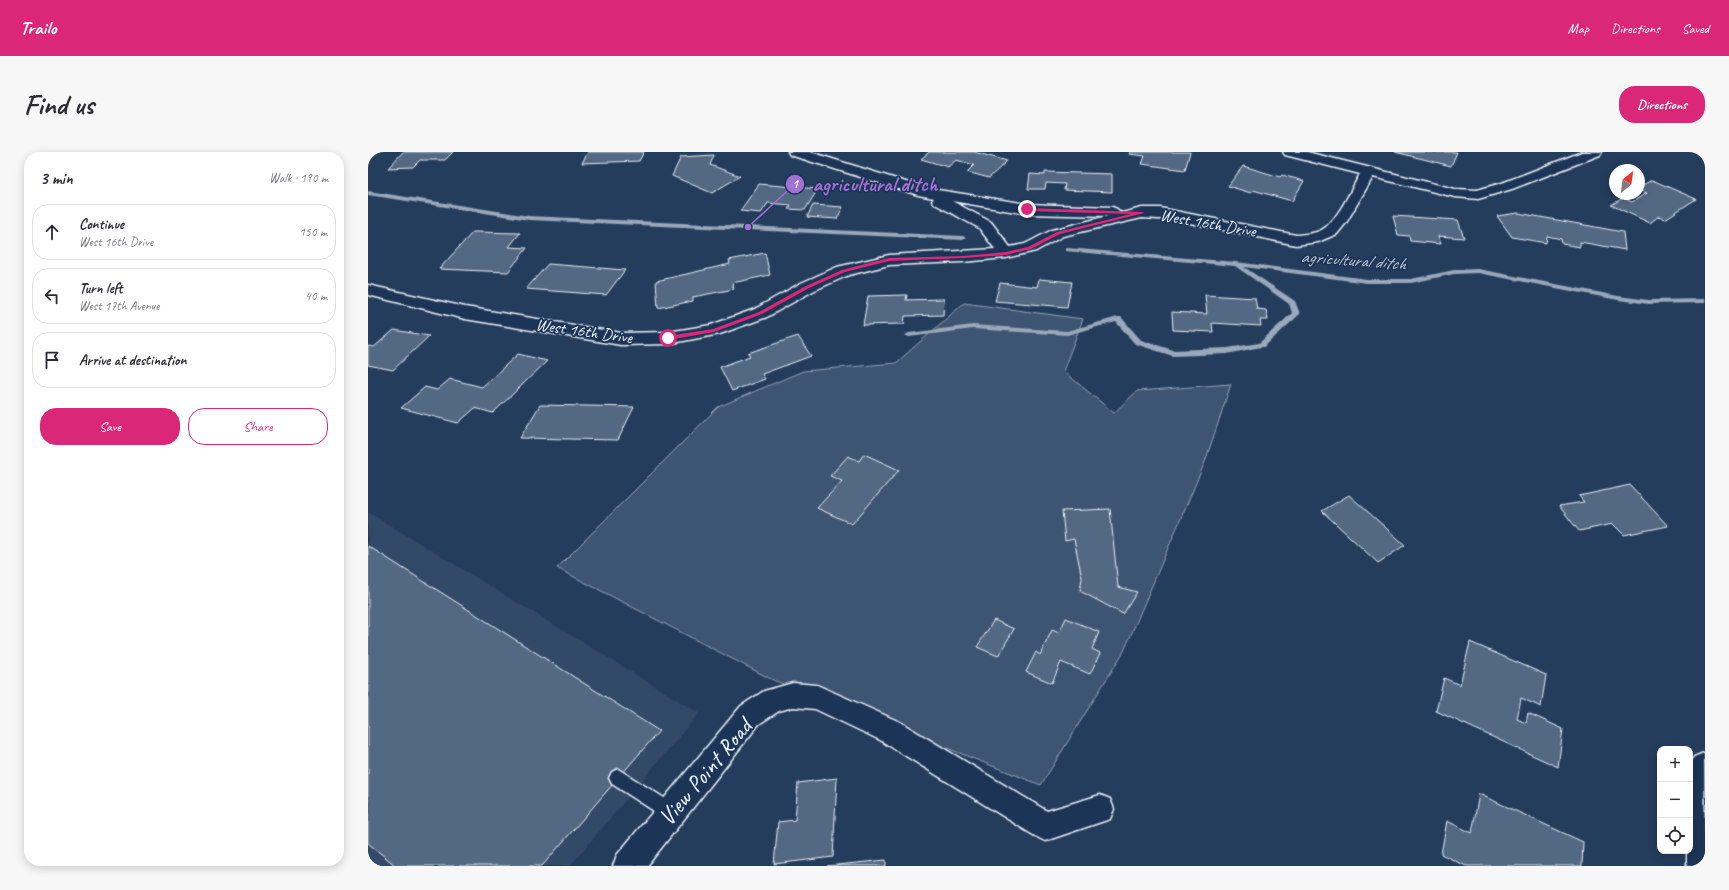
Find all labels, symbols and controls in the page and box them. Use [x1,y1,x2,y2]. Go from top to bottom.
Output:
text: Trailo [20,16,56,40]
text: Map [1568,20,1589,37]
text: Directions [1611,20,1660,37]
text: Saved [1682,20,1709,37]
button: Directions [1619,86,1705,123]
text: Find us [24,87,94,122]
north arrow [1609,164,1645,200]
callout: agricultural ditch [785,167,946,200]
text: 3 min [40,168,73,189]
text: Walk · 190 m [269,170,328,186]
text: agricultural ditch [813,171,939,197]
text: 1 [792,176,799,192]
route end [1018,200,1036,218]
street label: West 16th Drive [1159,204,1259,242]
text: Continue [79,215,124,234]
icon: ahead [41,221,63,243]
text: 150 m [299,224,327,240]
text: West 16th Drive [79,234,153,250]
water label: agricultural ditch [1300,245,1408,275]
text: Turn left [79,279,122,298]
icon: left [41,285,63,307]
text: 40 m [305,288,327,304]
text: West 17th Avenue [79,298,160,314]
street label: West 16th Drive [535,314,635,348]
route start [659,329,677,347]
icon: arrive [41,349,63,371]
text: Arrive at destination [79,351,186,370]
button: Save [40,408,180,445]
button: Share [188,408,328,445]
street label: View Point Road [652,710,761,831]
map controls [1657,746,1693,854]
button: + [1657,746,1693,782]
button: − [1657,782,1693,818]
button: locate [1657,818,1693,854]

